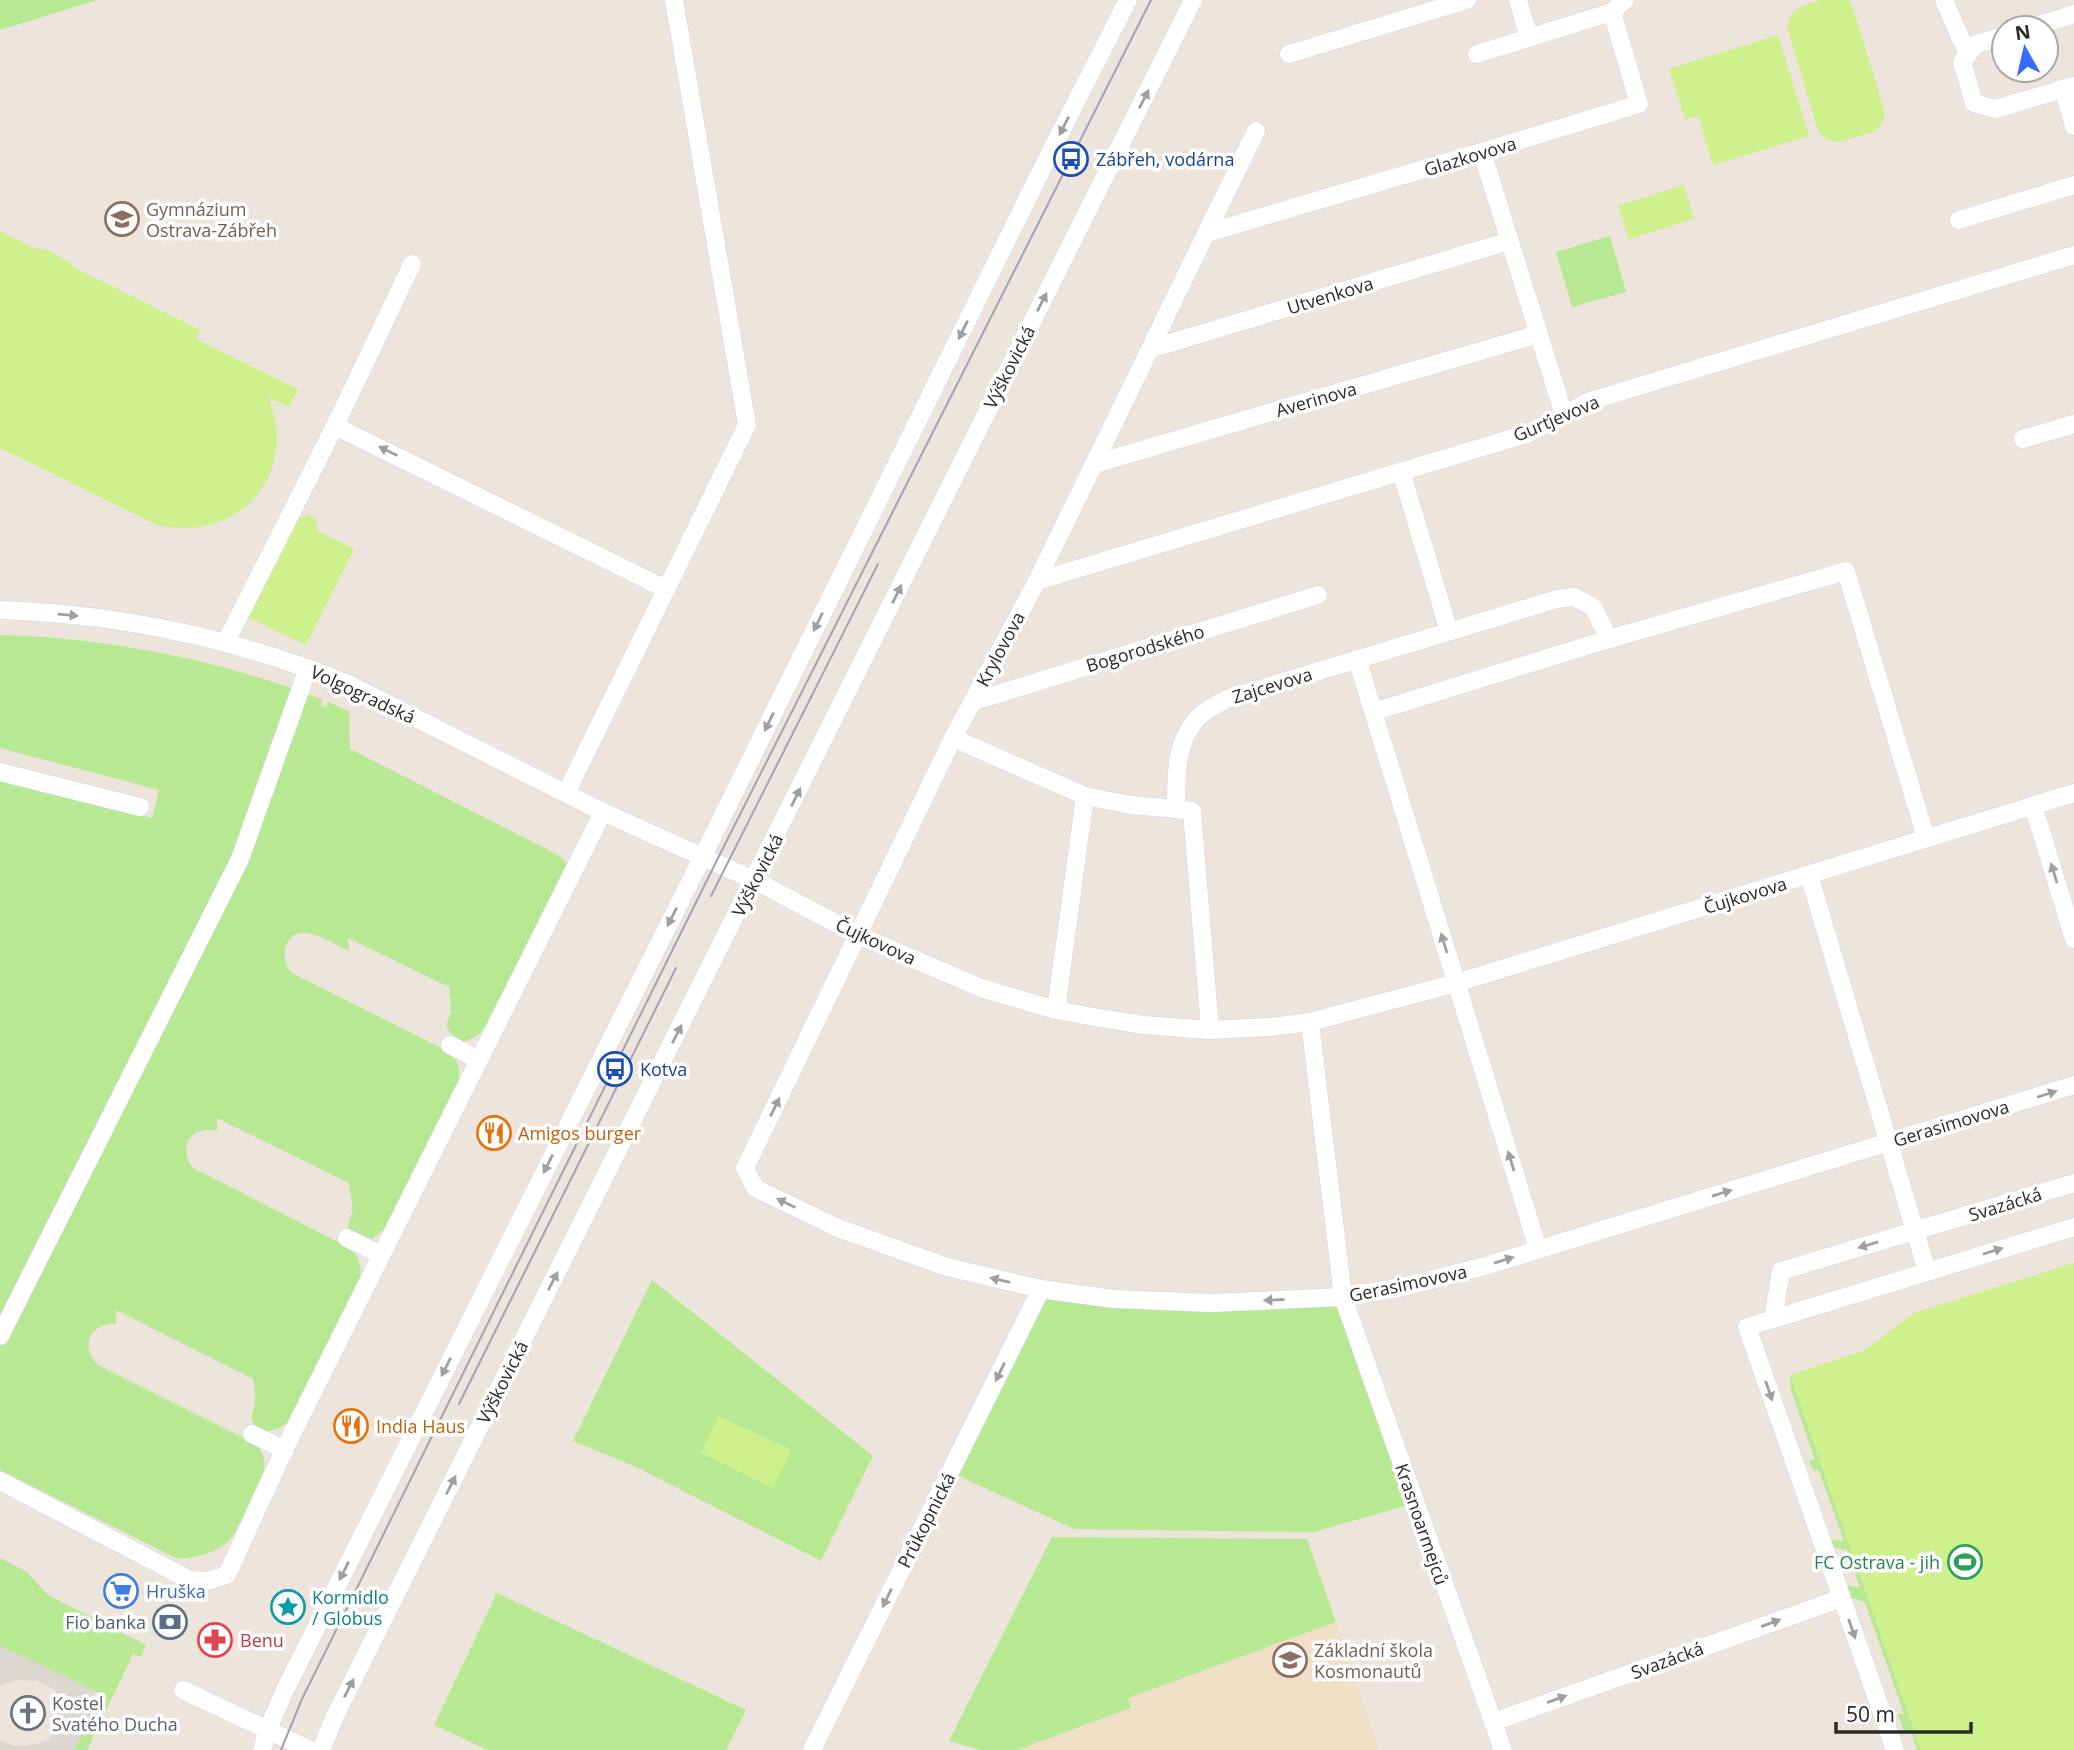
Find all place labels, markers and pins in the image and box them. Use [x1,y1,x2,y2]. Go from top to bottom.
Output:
bus stop icon: Zábřeh, vodárna [1052,140,1090,178]
place label: Zábřeh, vodárna [1096,147,1234,171]
place label: Gymnázium Ostrava-Zábřeh [146,197,277,242]
school or university icon: Gymnázium Ostrava-Zábřeh [103,200,141,238]
bus stop icon: Kotva [596,1050,634,1088]
place label: Kotva [640,1057,687,1081]
restaurant icon: Amigos burger [475,1114,513,1152]
place label: Amigos burger [518,1121,642,1145]
restaurant icon: India Haus [332,1407,370,1445]
place label: India Haus [376,1414,465,1438]
sports icon: FC Ostrava - jih [1946,1543,1984,1581]
place label: FC Ostrava - jih [1814,1550,1940,1574]
supermarket icon: Hruška [102,1572,140,1610]
place label: Hruška [146,1579,206,1603]
place label: Kormidlo / Globus [312,1585,389,1630]
place icon: Kormidlo / Globus [269,1588,307,1626]
bank icon: Fio banka [151,1603,189,1641]
place label: Fio banka [65,1610,146,1634]
pharmacy icon: Benu [196,1621,234,1659]
place label: Benu [240,1628,284,1652]
place label: Základní škola Kosmonautů [1314,1638,1433,1683]
school or university icon: Základní škola Kosmonautů [1271,1641,1309,1679]
place label: Kostel Svatého Ducha [52,1691,178,1736]
church icon: Kostel Svatého Ducha [9,1694,47,1732]

